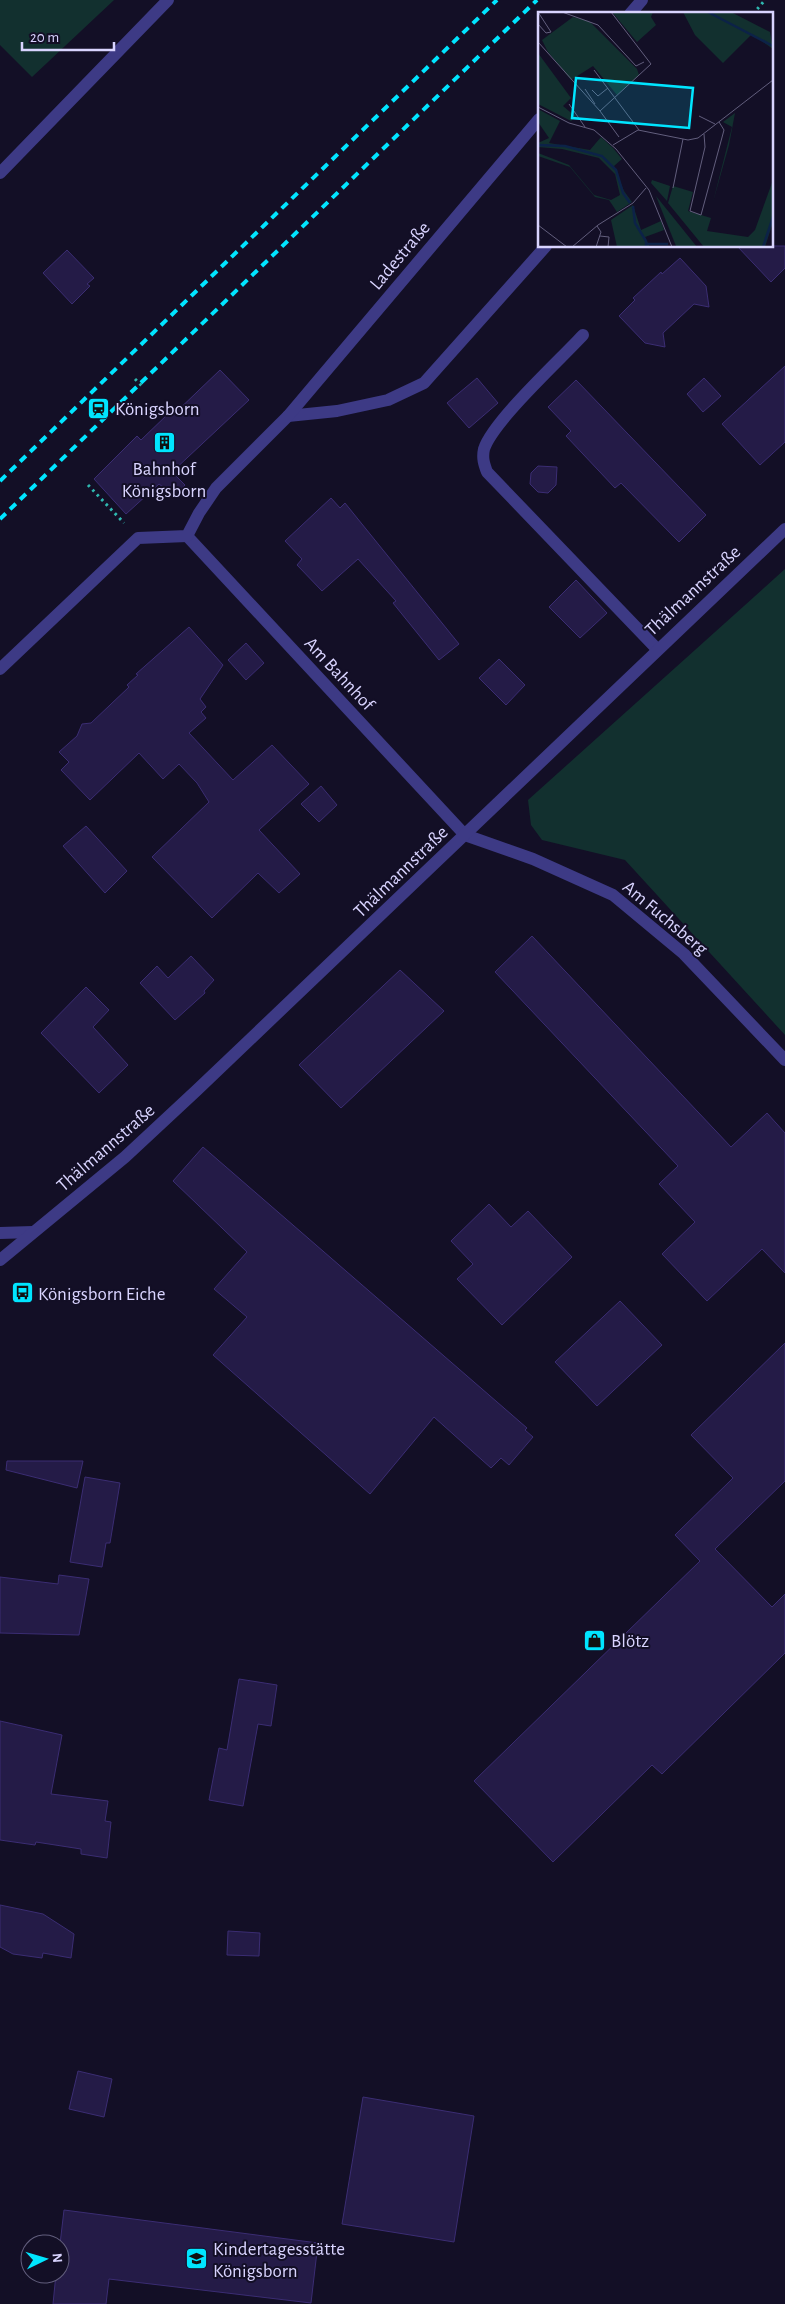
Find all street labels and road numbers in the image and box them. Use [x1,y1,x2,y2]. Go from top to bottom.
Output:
street label: Ladestraße [366,218,434,294]
street label: Thälmannstraße [642,542,744,640]
street label: Am Bahnhof [301,634,378,715]
street label: Thälmannstraße [350,823,452,922]
street label: Am Fuchsberg [619,877,712,959]
street label: Thälmannstraße [53,1101,159,1196]

